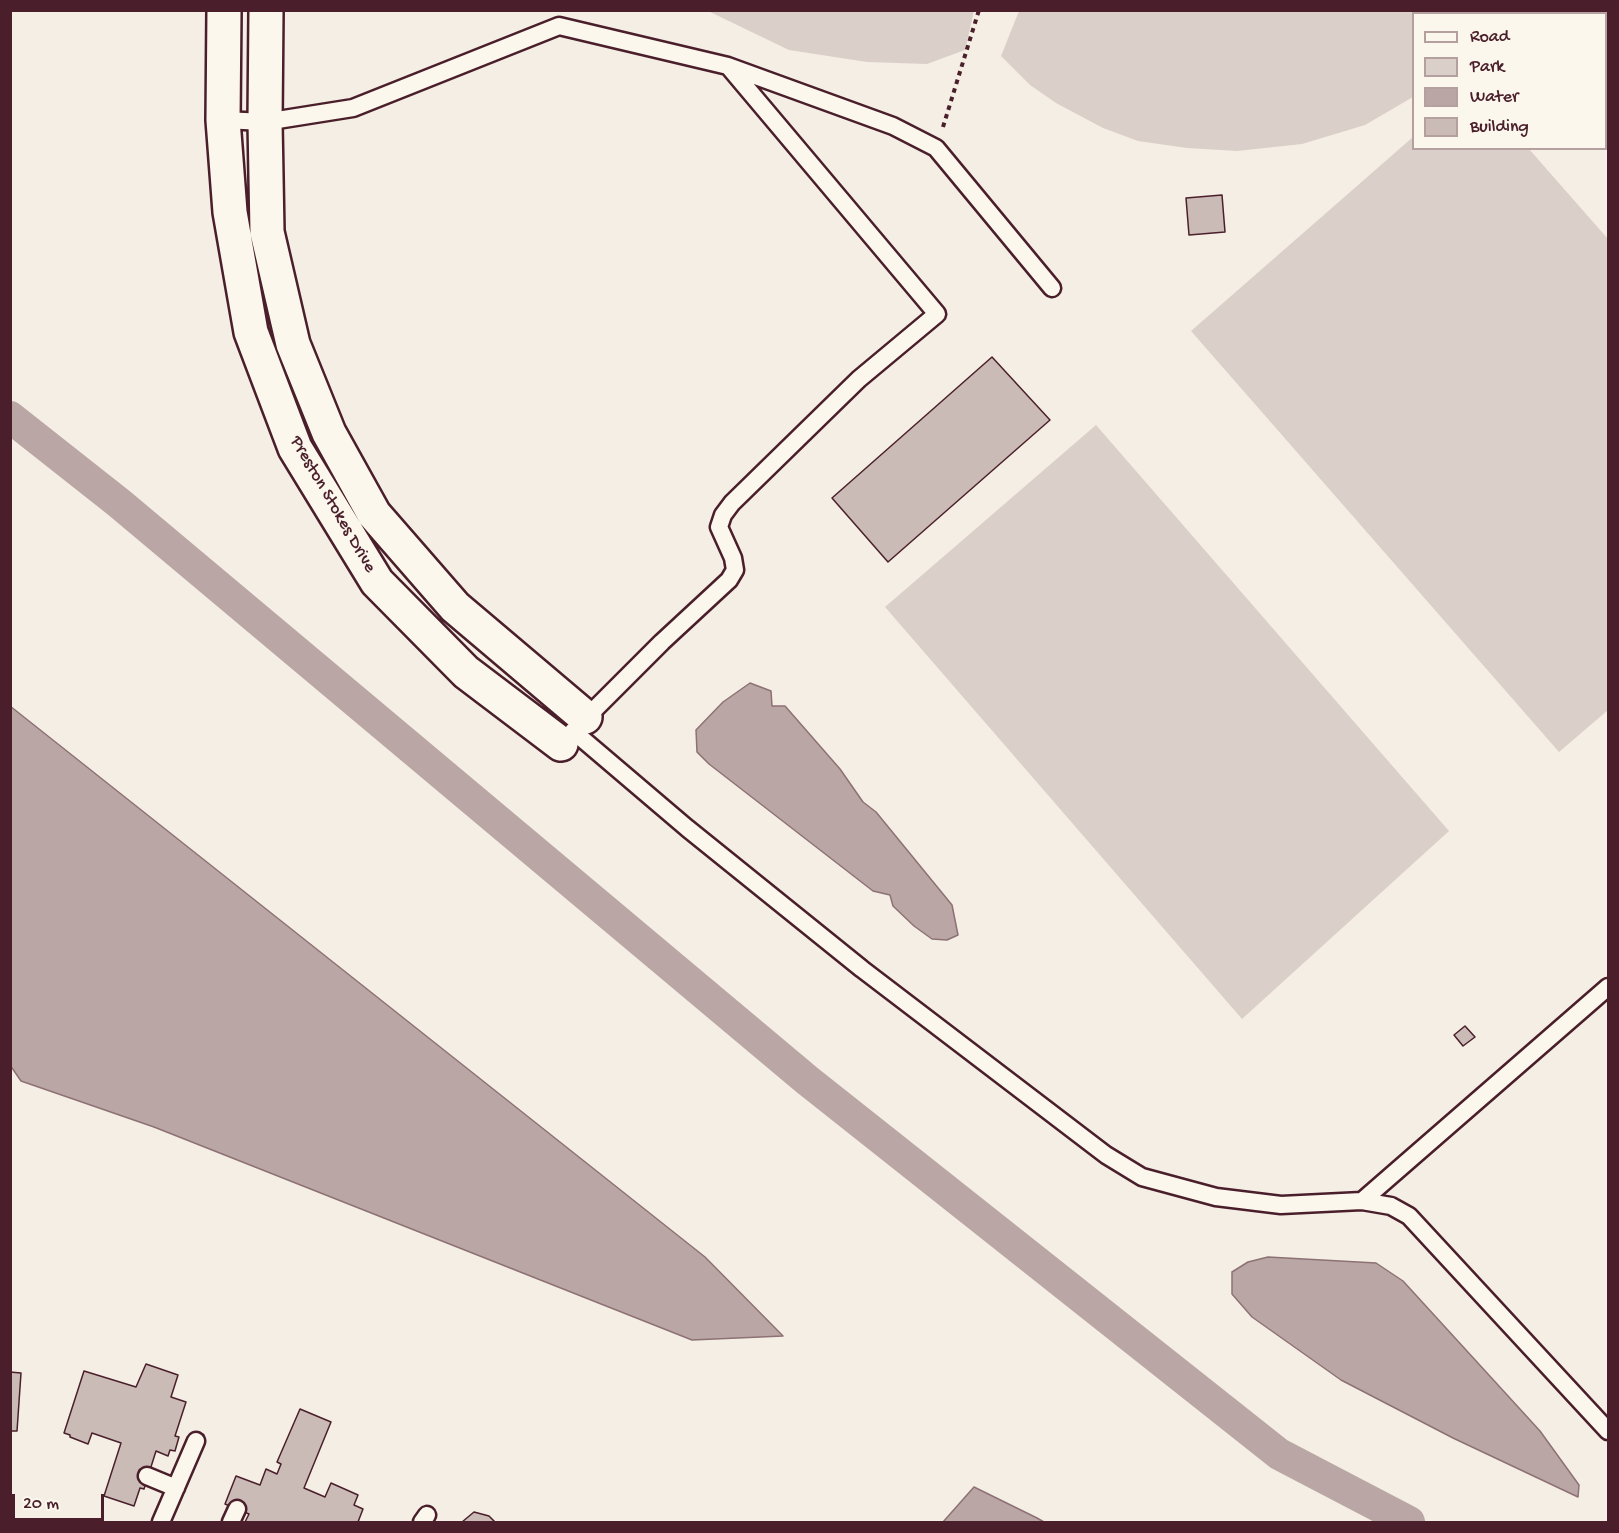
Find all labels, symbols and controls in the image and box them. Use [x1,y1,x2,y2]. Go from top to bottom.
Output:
legend [1412,12,1607,150]
text: Road [1470,27,1509,48]
text: Park [1470,57,1504,78]
text: Water [1470,87,1518,108]
text: Building [1470,117,1529,138]
street label: Preston Stokes Drive [284,433,380,577]
scale bar [15,1482,106,1520]
text: 20 m [23,1494,59,1515]

